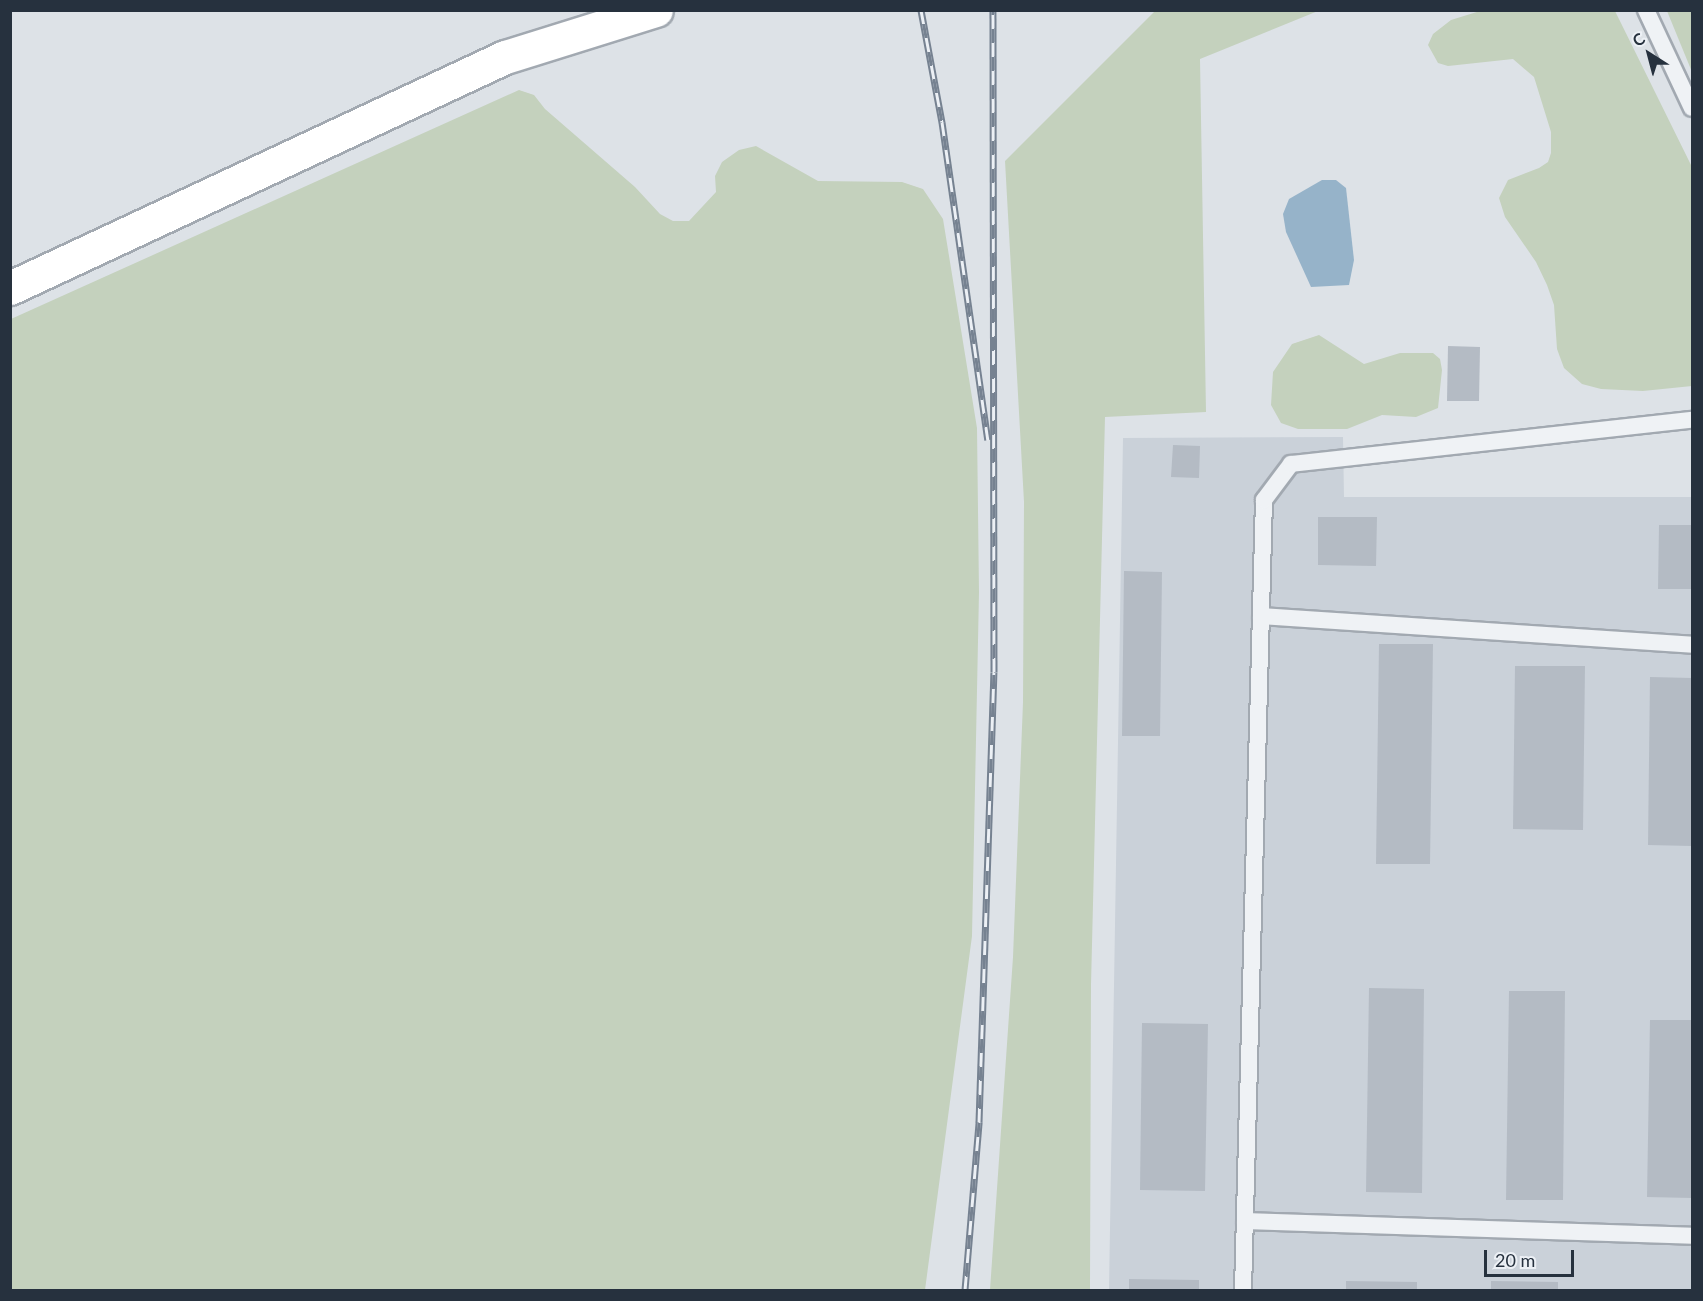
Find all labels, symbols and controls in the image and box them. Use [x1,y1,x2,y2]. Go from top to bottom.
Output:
north arrow [1619,24,1679,84]
text: С [1628,28,1648,50]
scale bar [1487,1238,1577,1276]
text: 20 m [1495,1249,1535,1271]

